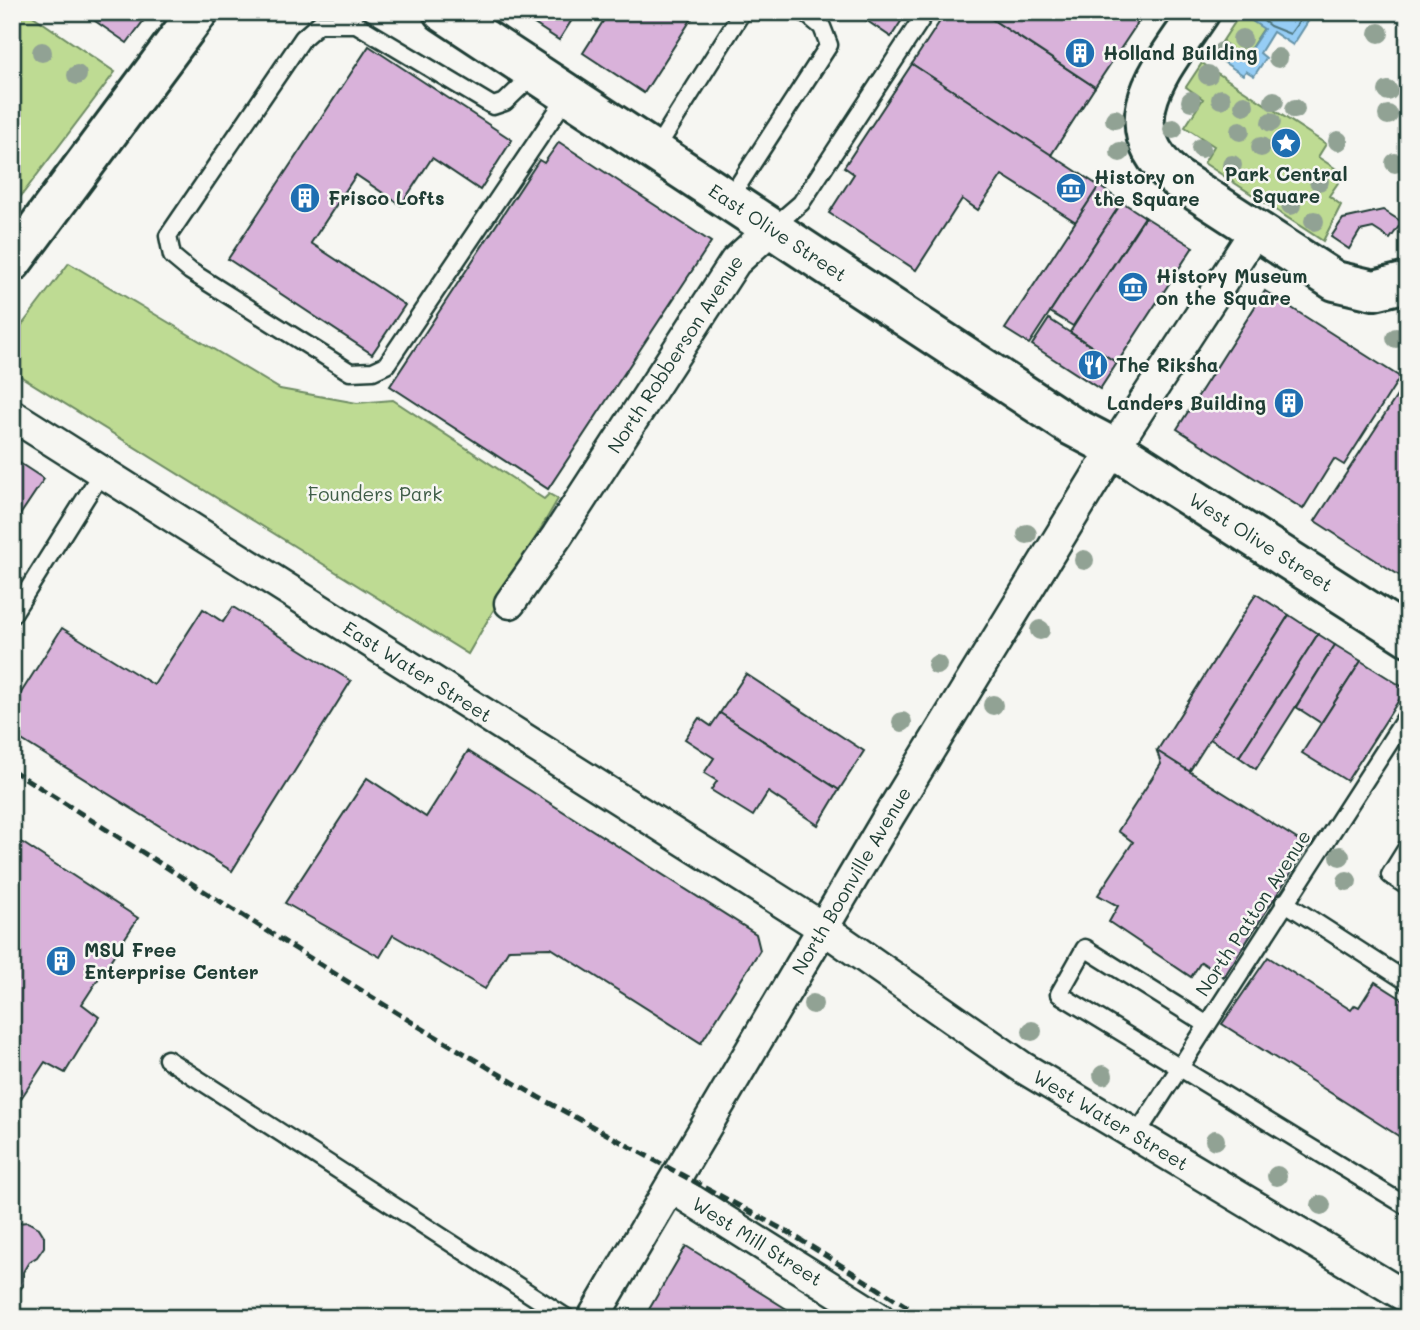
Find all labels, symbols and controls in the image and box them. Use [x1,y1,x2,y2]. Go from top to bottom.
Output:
building icon: Holland Building [1063,36,1097,70]
place label: Holland Building [1103,40,1257,65]
place icon: Park Central Square [1269,126,1303,160]
place label: Park Central Square [1224,161,1348,208]
place label: History on the Square [1094,164,1200,211]
museum icon: History on the Square [1054,171,1088,205]
street label: East Olive Street [704,178,852,287]
building icon: Frisco Lofts [288,181,322,215]
place label: Frisco Lofts [328,185,445,210]
street label: North Robberson Avenue [601,248,748,458]
place label: History Museum on the Square [1156,263,1307,310]
museum icon: History Museum on the Square [1116,270,1150,304]
restaurant icon: The Riksha [1076,348,1110,382]
place label: The Riksha [1116,352,1219,377]
building icon: Landers Building [1272,386,1306,420]
place label: Landers Building [1107,390,1266,415]
park label: Founders Park [308,481,442,506]
street label: West Olive Street [1185,486,1338,597]
street label: East Water Street [339,615,497,728]
street label: North Boonville Avenue [785,782,916,979]
street label: North Patton Avenue [1189,825,1316,1001]
place label: MSU Free Enterprise Center [84,937,259,984]
building icon: MSU Free Enterprise Center [44,944,78,978]
street label: West Water Street [1029,1064,1194,1176]
street label: West Mill Street [688,1191,827,1291]

